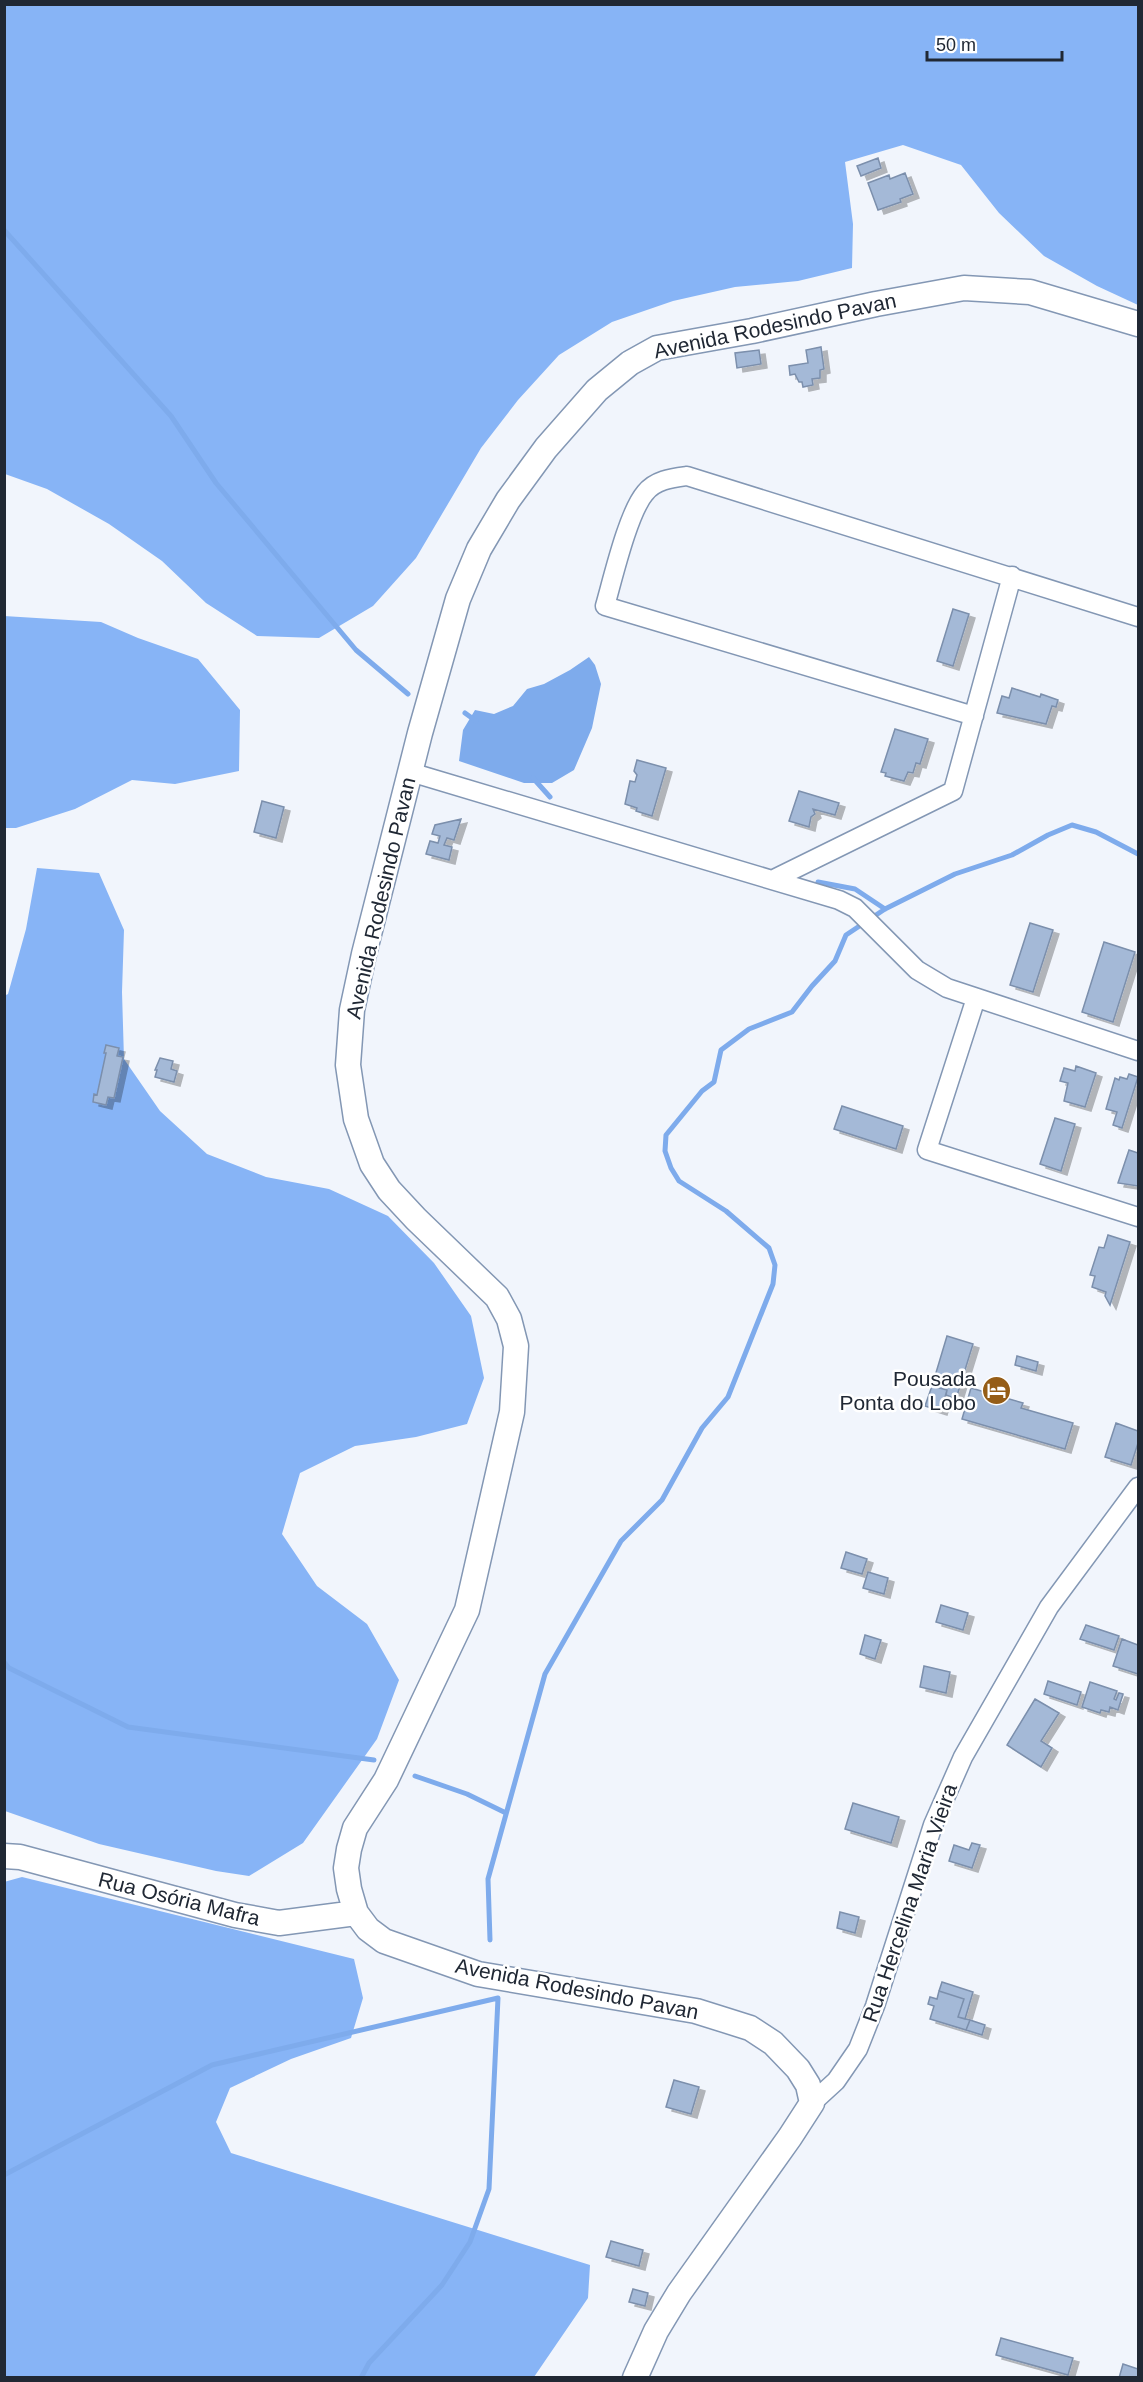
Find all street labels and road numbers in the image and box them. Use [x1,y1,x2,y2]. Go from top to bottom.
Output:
street label: Avenida Rodesindo Pavan [652,289,898,362]
street label: Avenida Rodesindo Pavan [342,775,420,1021]
street label: Rua Hercelina Maria Vieira [858,1780,961,2025]
street label: Rua Osória Mafra [96,1867,263,1930]
street label: Avenida Rodesindo Pavan [454,1954,701,2023]

